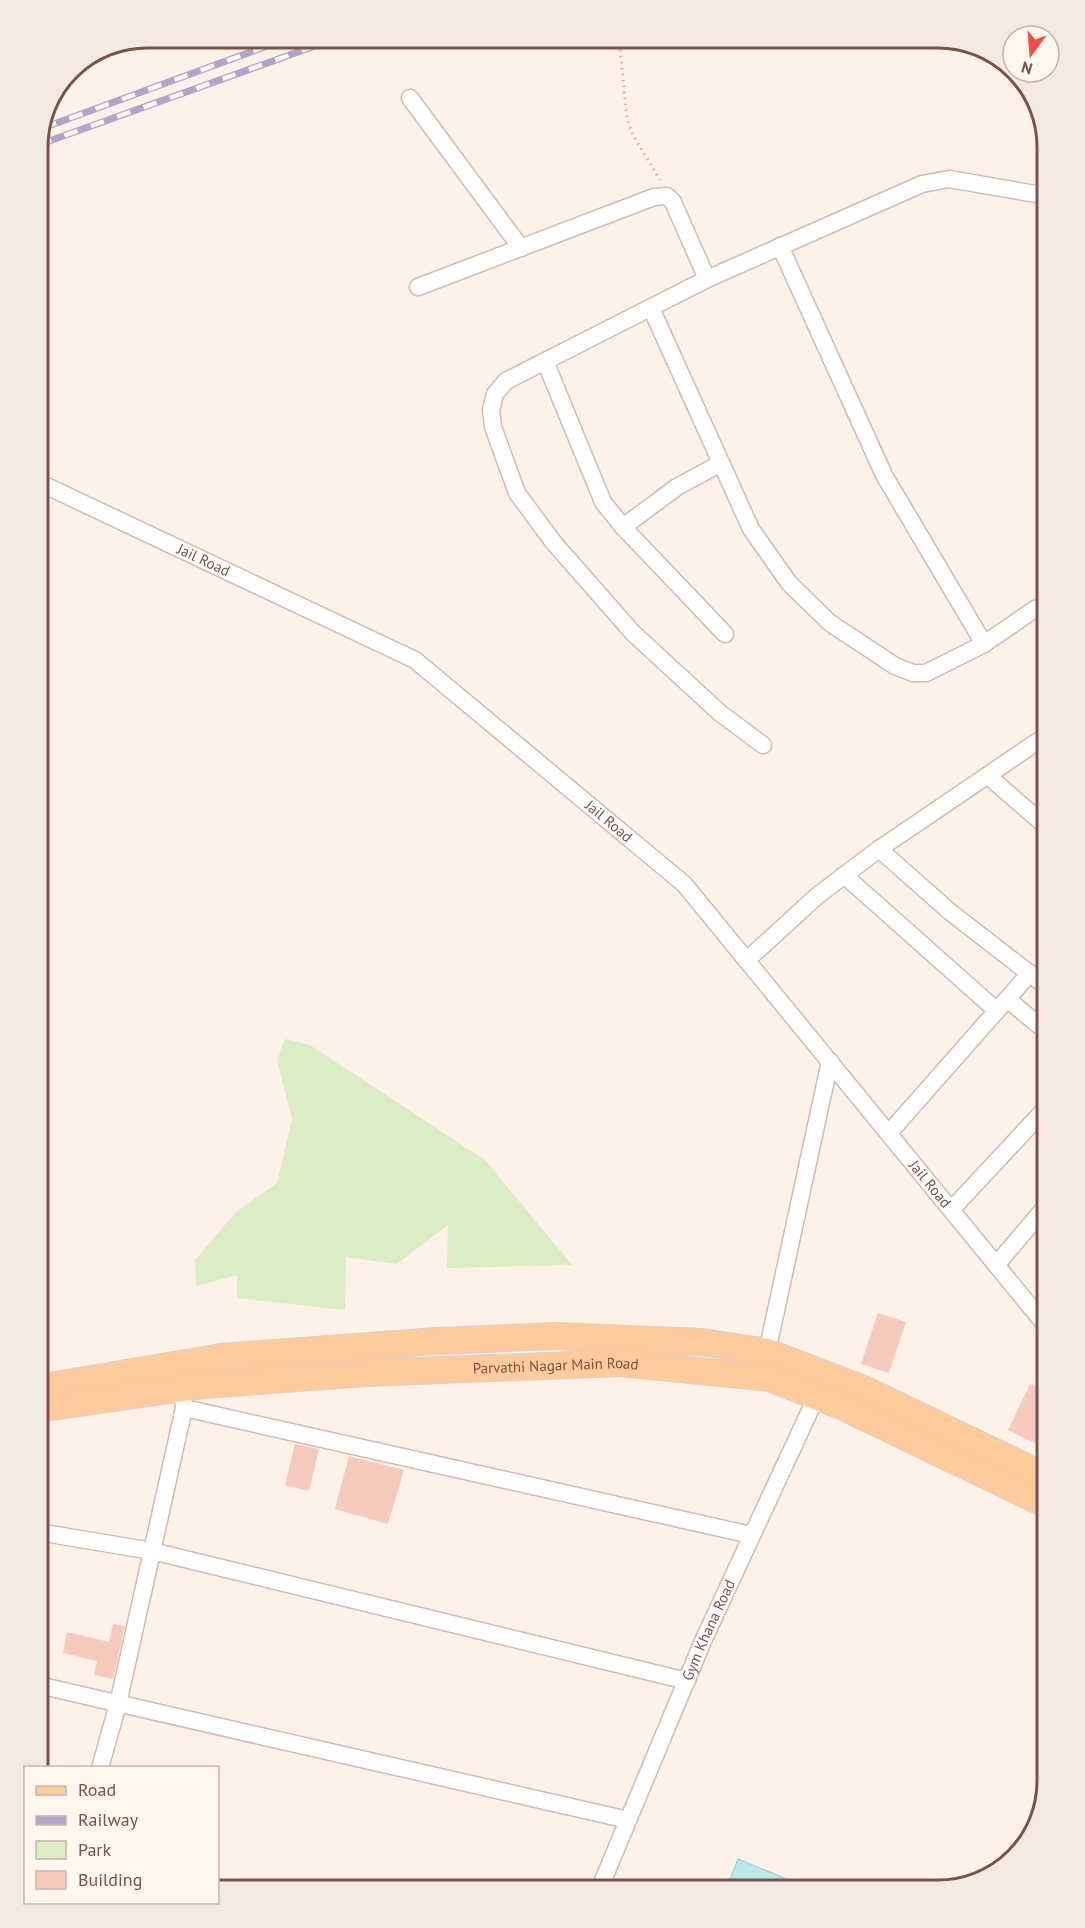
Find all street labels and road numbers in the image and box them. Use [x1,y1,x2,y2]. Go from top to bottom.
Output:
street label: Jail Road [173,539,233,580]
street label: Jail Road [581,795,637,846]
street label: Jail Road [905,1155,955,1212]
street label: Parvathi Nagar Main Road [472,1353,640,1378]
street label: Gym Khana Road [678,1576,739,1683]

